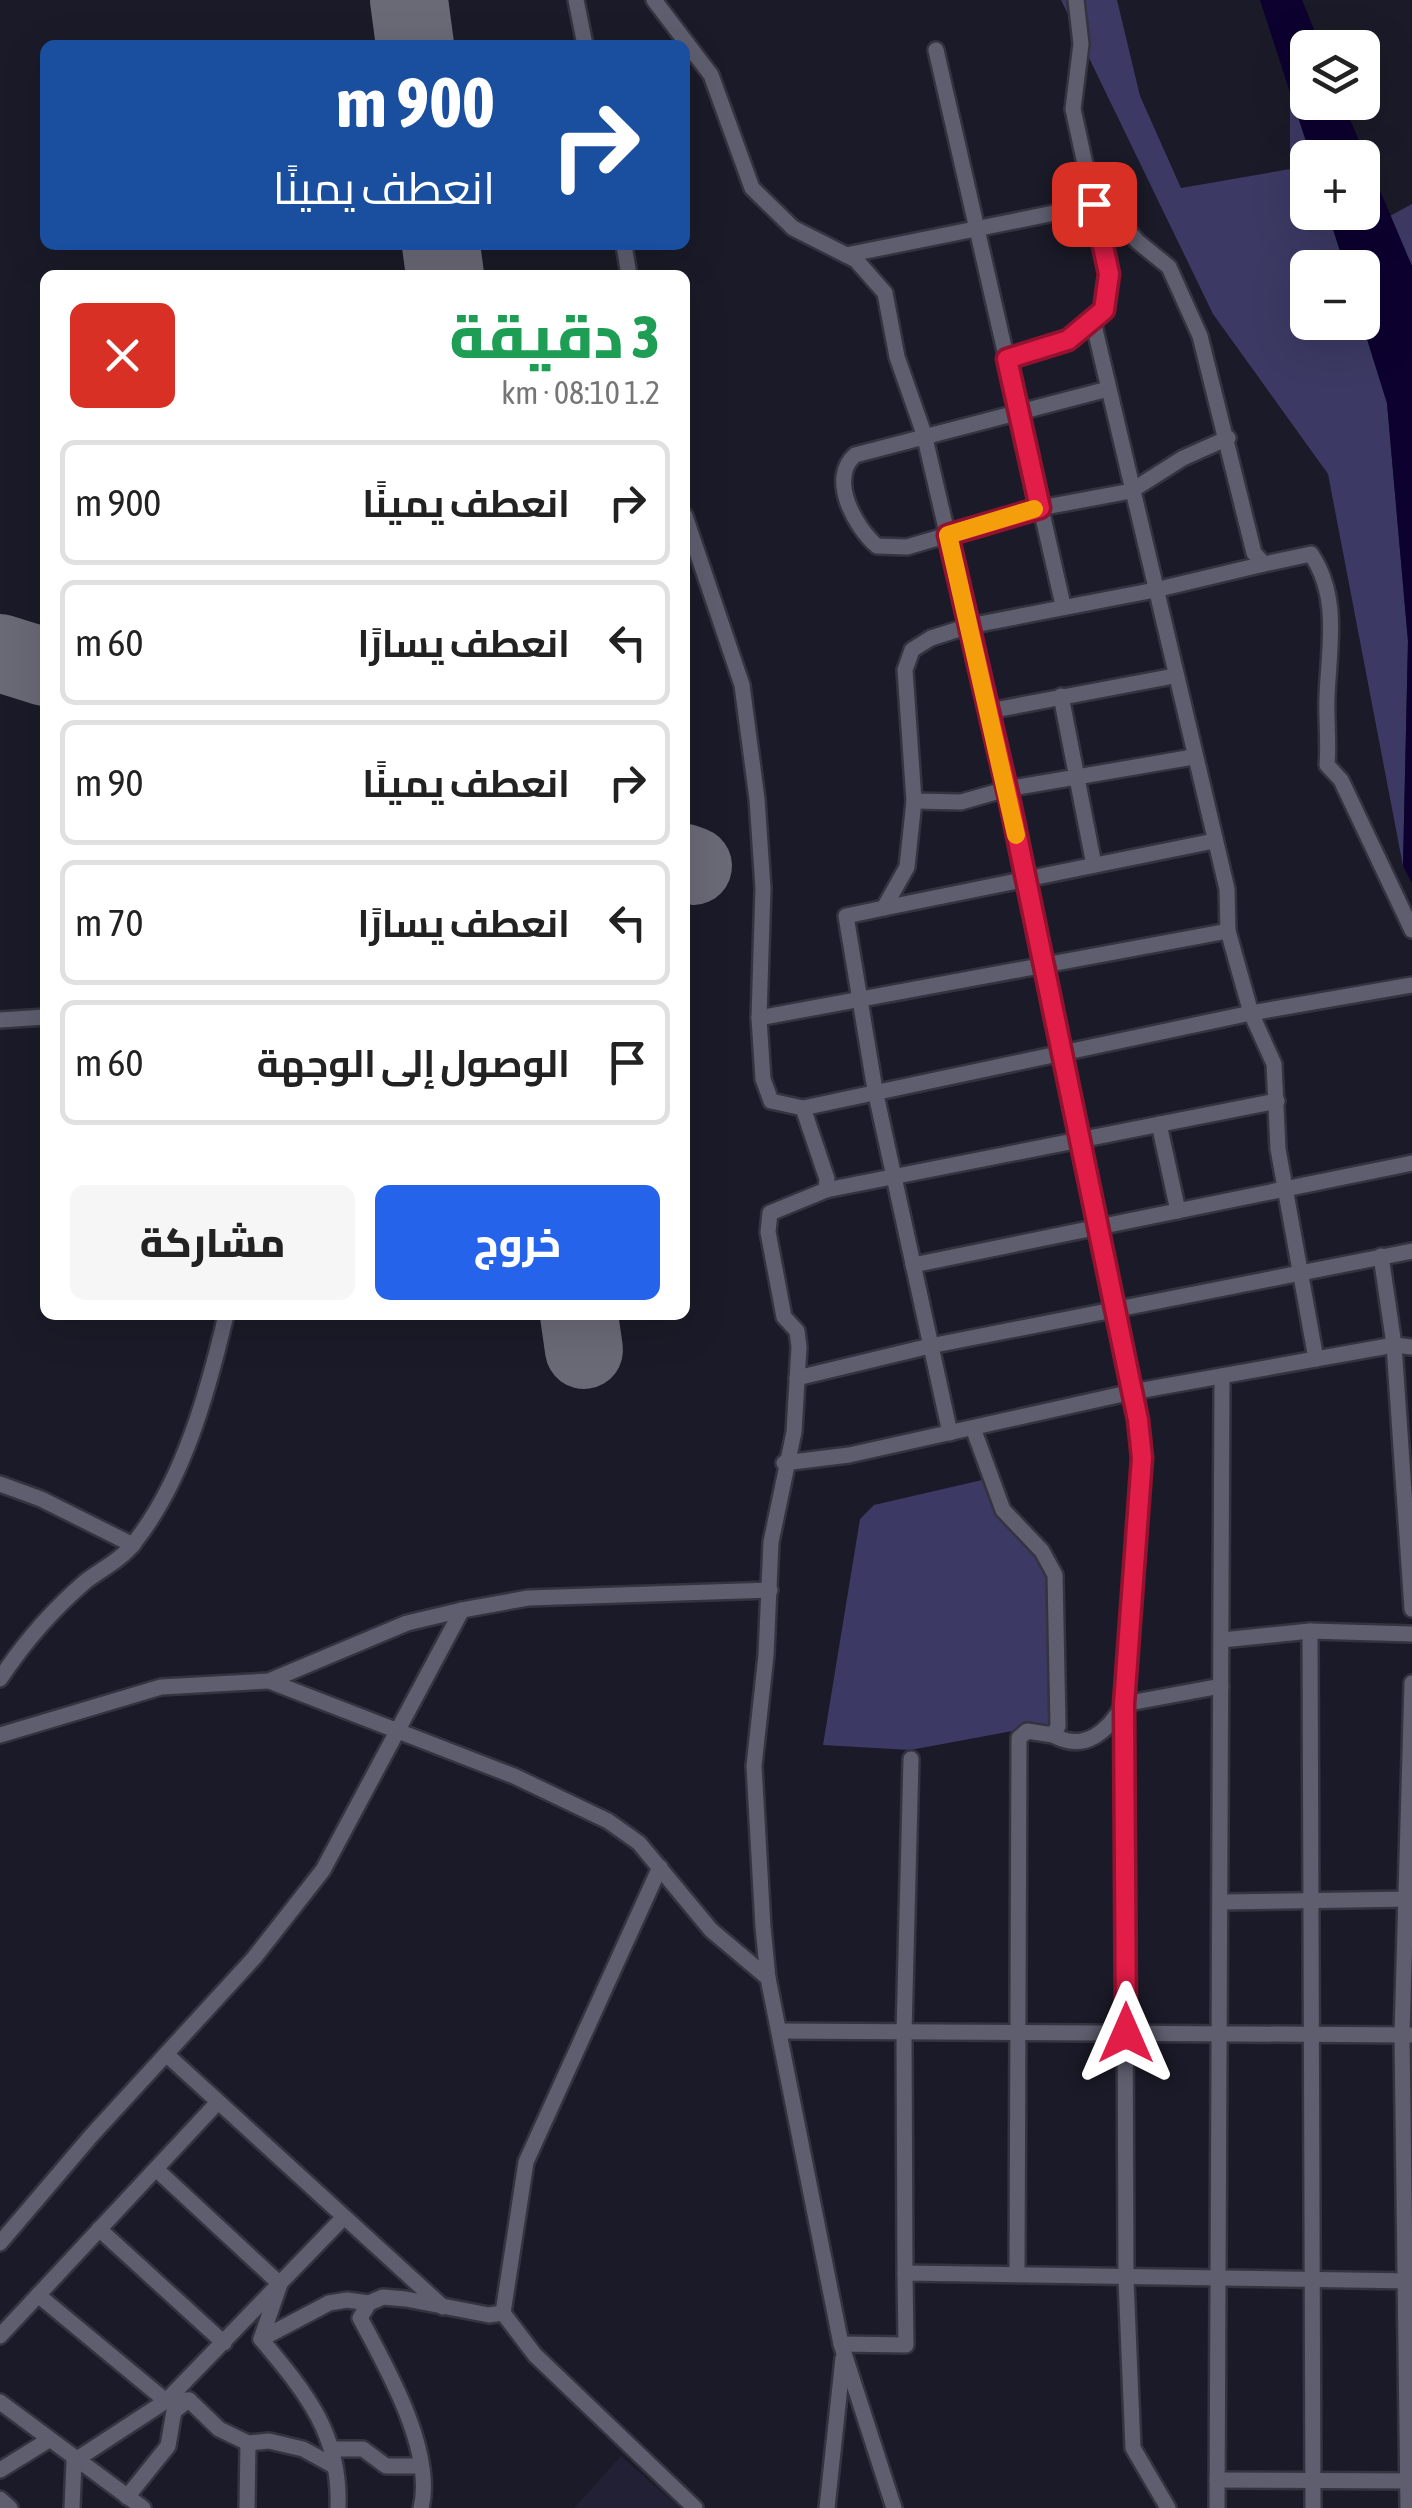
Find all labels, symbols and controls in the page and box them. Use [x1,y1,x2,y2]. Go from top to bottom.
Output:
map controls [1290,30,1380,340]
button: layers [1290,30,1380,120]
text: 900 m [336,62,495,142]
icon: right [530,80,660,210]
button: + [1290,140,1380,230]
text: انعطف يمينًا [273,162,495,214]
pin [1052,162,1137,247]
icon: arrive [1067,177,1122,232]
button: − [1290,250,1380,340]
text: 3 دقيقة [449,302,660,371]
button: close [70,303,175,408]
text: 1.2 km · 08:10 [501,374,660,411]
icon: right [600,475,655,530]
text: 900 m [75,481,161,524]
text: انعطف يمينًا [362,482,570,525]
icon: left [600,615,655,670]
text: 60 m [75,621,143,664]
text: انعطف يسارًا [358,622,570,665]
icon: right [600,755,655,810]
text: 90 m [75,761,143,804]
text: انعطف يمينًا [362,762,570,805]
icon: left [600,895,655,950]
text: 70 m [75,901,143,944]
text: انعطف يسارًا [358,902,570,945]
icon: arrive [600,1035,655,1090]
text: 60 m [75,1041,143,1084]
text: الوصول إلى الوجهة [257,1042,570,1085]
button: مشاركة [70,1185,355,1300]
button: خروج [375,1185,660,1300]
position arrow [1074,1981,1178,2085]

